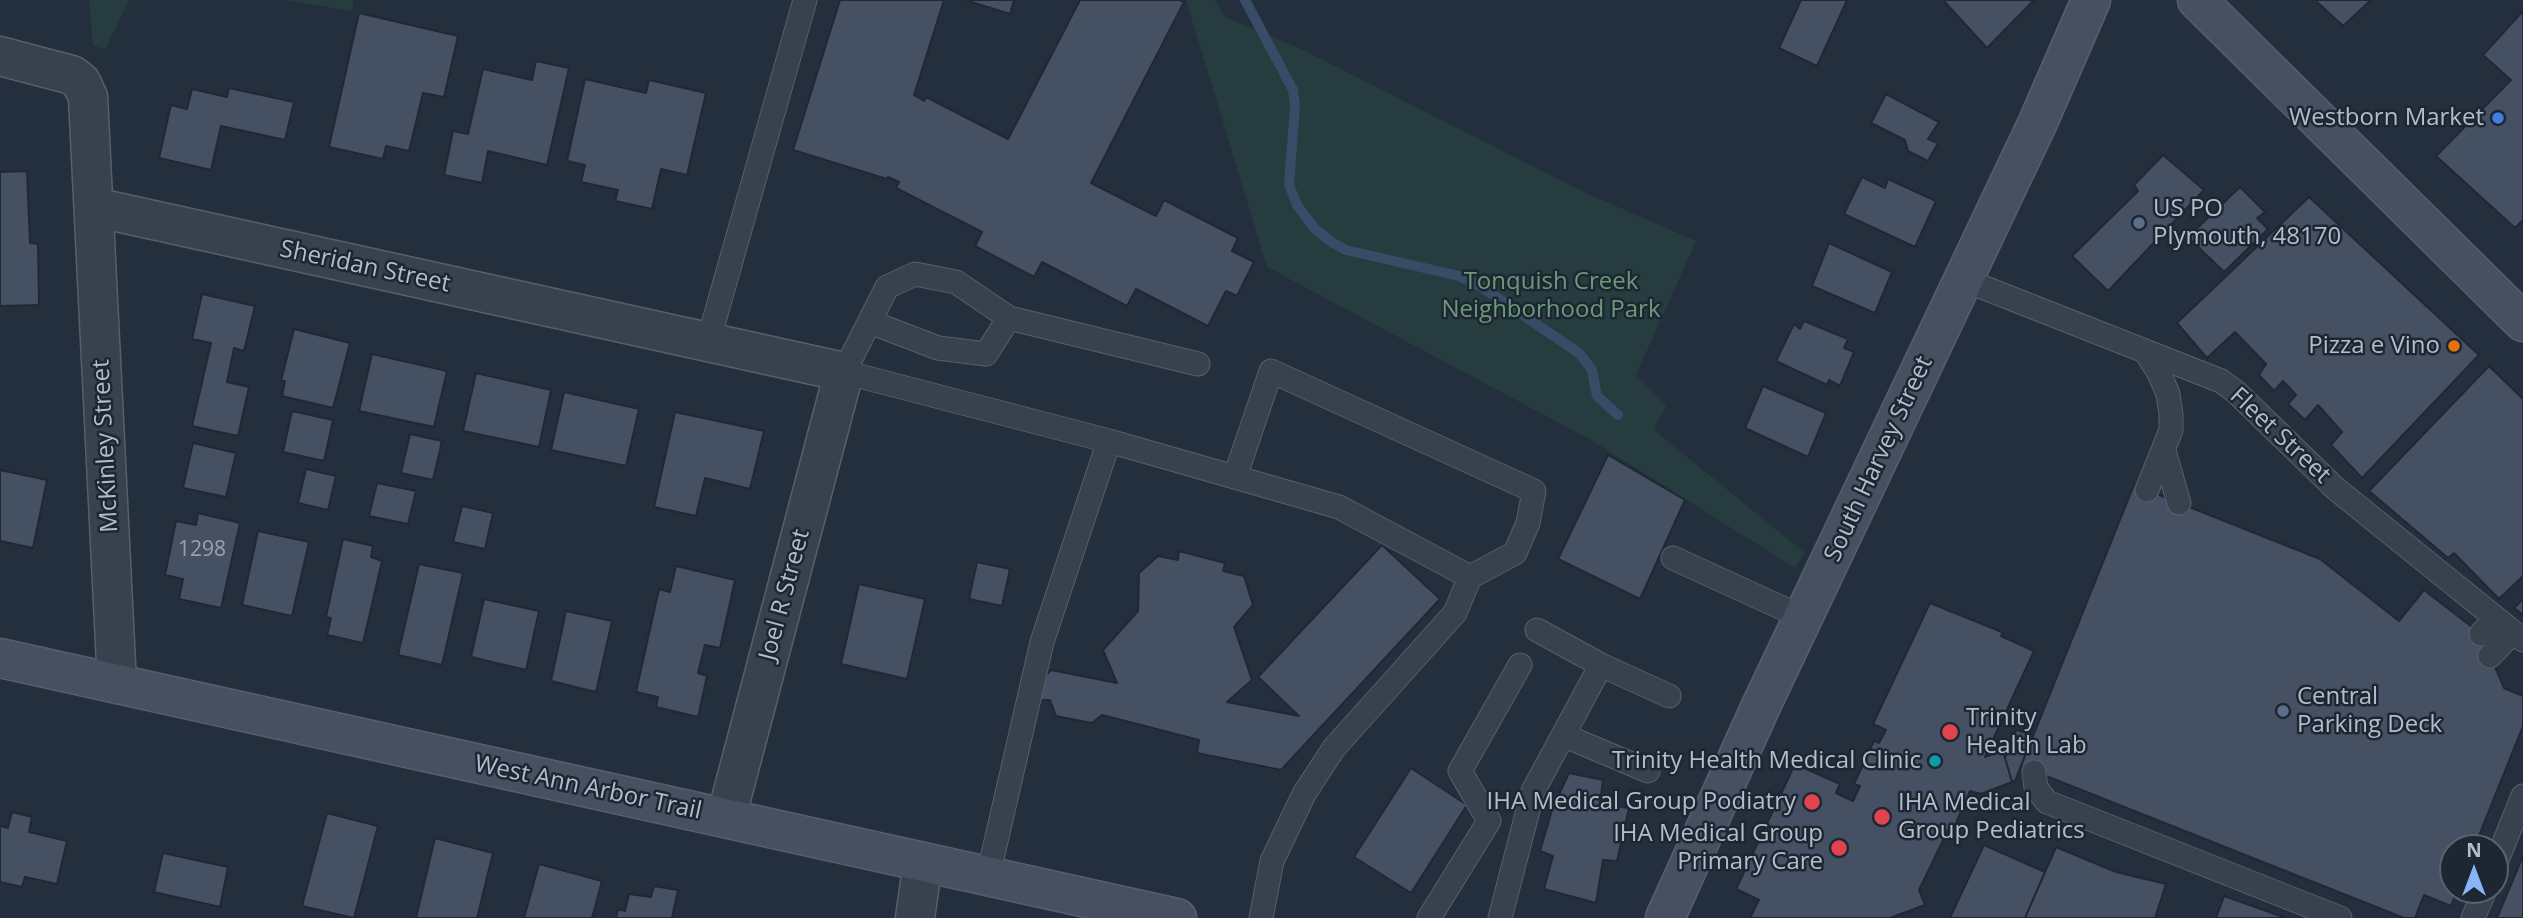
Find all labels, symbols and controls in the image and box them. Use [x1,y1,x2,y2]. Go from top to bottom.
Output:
place label: Westborn Market [2289,104,2484,132]
marker: Westborn Market [2490,110,2506,126]
place label: US PO Plymouth, 48170 [2153,195,2341,251]
marker: US PO Plymouth, 48170 [2131,215,2147,231]
street label: Sheridan Street [277,235,453,299]
park label: Tonquish Creek Neighborhood Park [1442,268,1660,324]
place label: Pizza e Vino [2308,332,2440,360]
marker: Pizza e Vino [2446,338,2462,354]
street label: South Harvey Street [1819,352,1939,566]
street label: McKinley Street [87,359,125,533]
street label: Fleet Street [2224,382,2336,490]
street label: Joel R Street [754,526,816,664]
house number: 1298 [178,537,226,563]
place label: Central Parking Deck [2297,683,2442,739]
marker: Central Parking Deck [2275,703,2291,719]
place label: Trinity Health Lab [1966,704,2087,760]
marker: Trinity Health Lab [1940,722,1960,742]
place label: Trinity Health Medical Clinic [1612,747,1921,775]
street label: West Ann Arbor Trail [472,750,704,826]
marker: Trinity Health Medical Clinic [1927,753,1943,769]
place label: IHA Medical Group Podiatry [1487,788,1796,816]
place label: IHA Medical Group Pediatrics [1898,789,2085,845]
marker: IHA Medical Group Podiatry [1802,792,1822,812]
marker: IHA Medical Group Pediatrics [1872,807,1892,827]
place label: IHA Medical Group Primary Care [1613,820,1823,876]
north arrow [2439,834,2509,904]
text: N [2466,837,2482,863]
marker: IHA Medical Group Primary Care [1829,838,1849,858]

